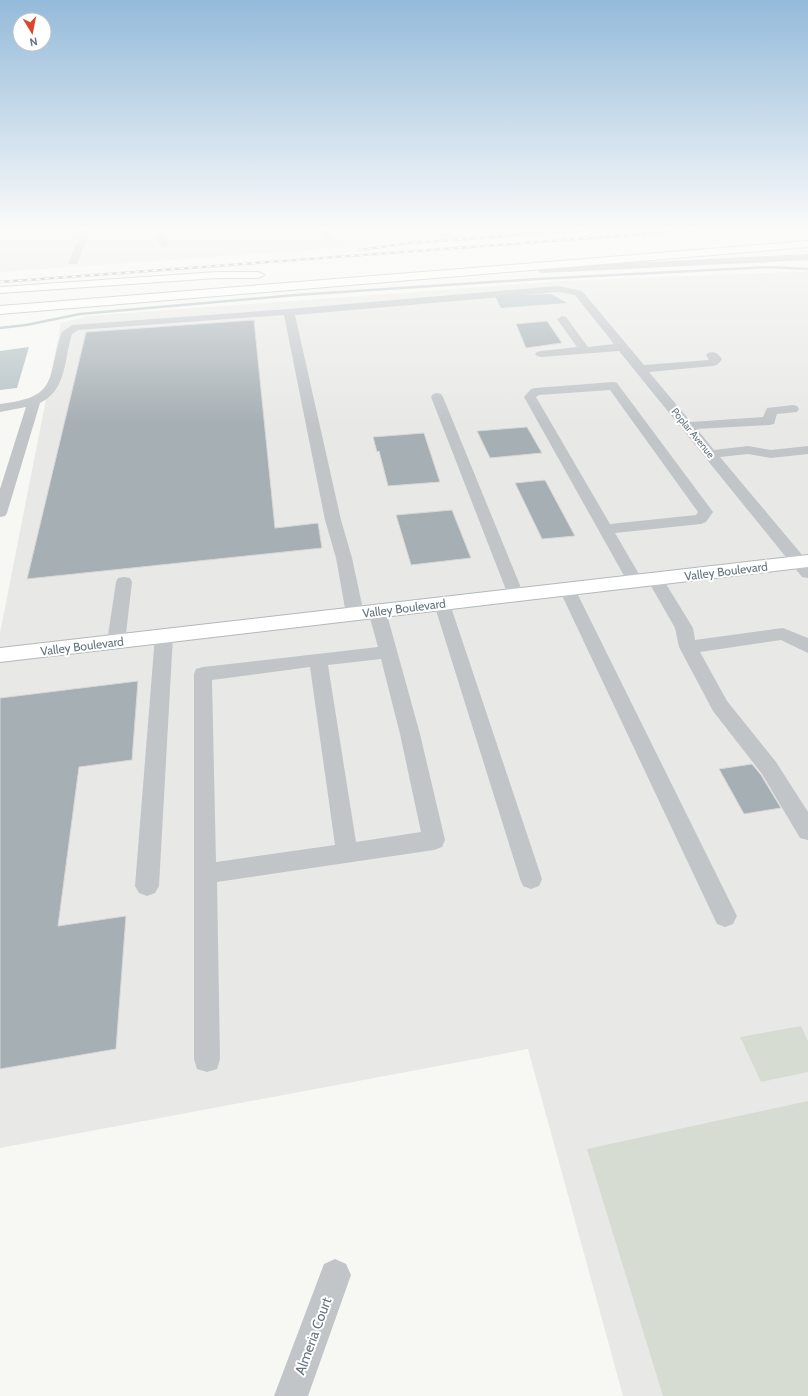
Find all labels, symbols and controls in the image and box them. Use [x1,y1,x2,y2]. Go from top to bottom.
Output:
north arrow [12,12,52,52]
text: N [29,34,39,49]
street label: Poplar Avenue [669,405,717,461]
street label: Valley Boulevard [683,558,769,584]
street label: Valley Boulevard [361,595,447,621]
street label: Valley Boulevard [39,633,125,659]
street label: Almeria Court [291,1295,335,1377]

